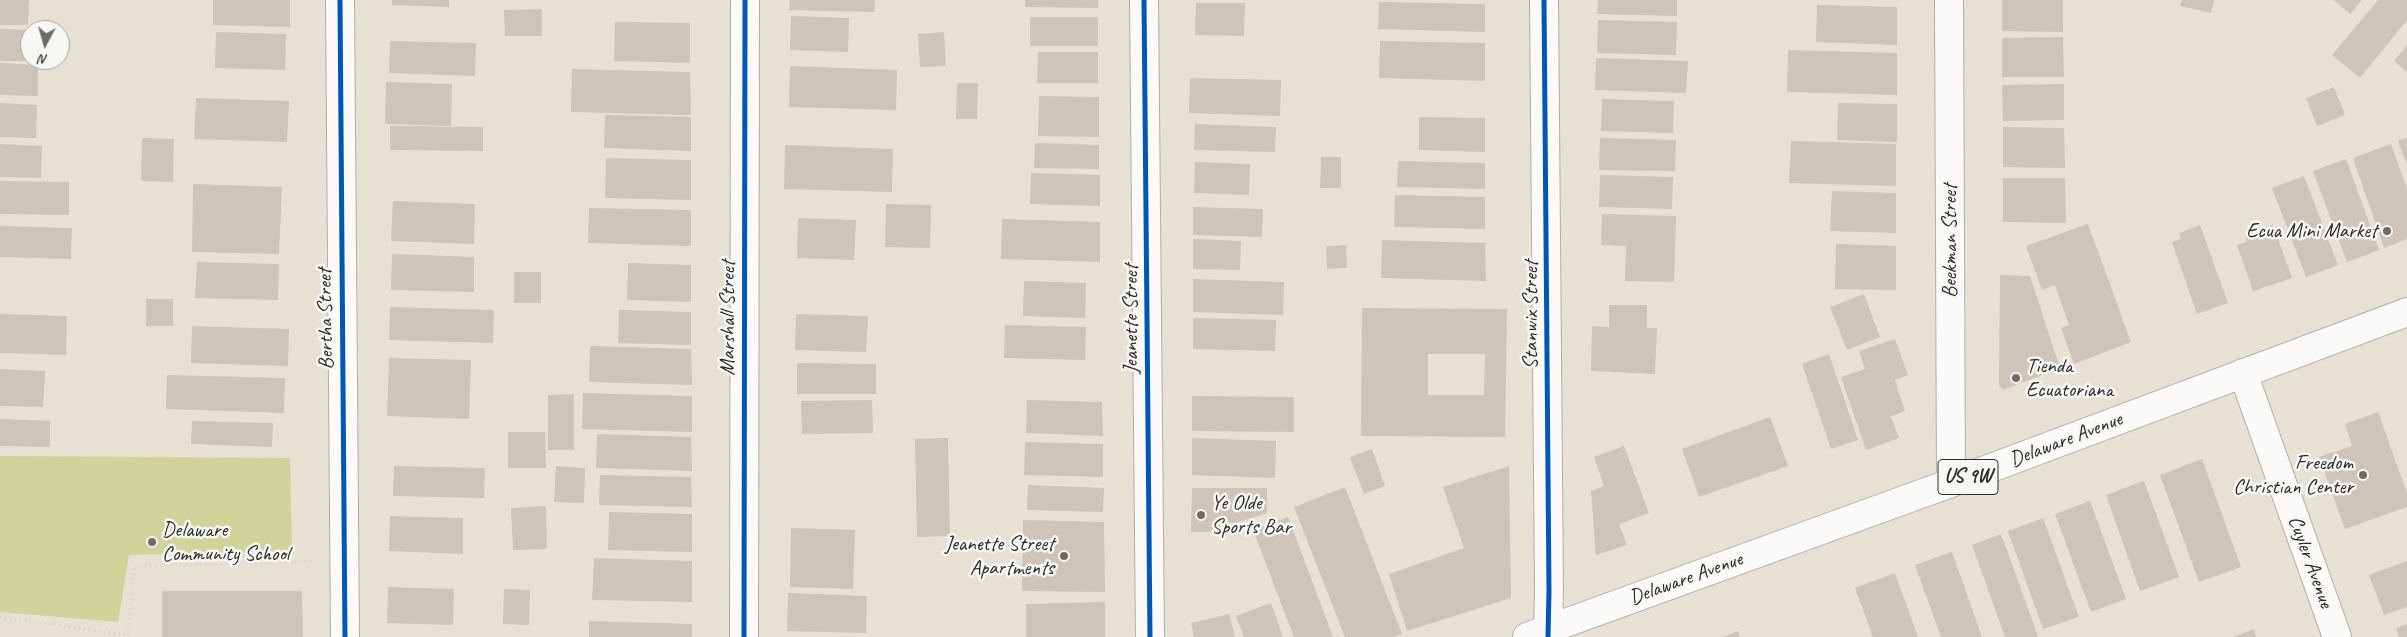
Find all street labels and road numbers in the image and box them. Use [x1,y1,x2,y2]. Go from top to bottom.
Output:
street label: Beekman Street [1937,184,1963,298]
street label: Stanwix Street [1518,260,1544,370]
street label: Marshall Street [715,261,741,375]
street label: Jeanette Street [1118,264,1144,374]
street label: Bertha Street [313,268,339,370]
street label: Delaware Avenue [2006,407,2126,473]
road number: US 9W [1938,460,1998,494]
street label: Cuyler Avenue [2282,513,2338,611]
street label: Delaware Avenue [1626,547,1746,611]

